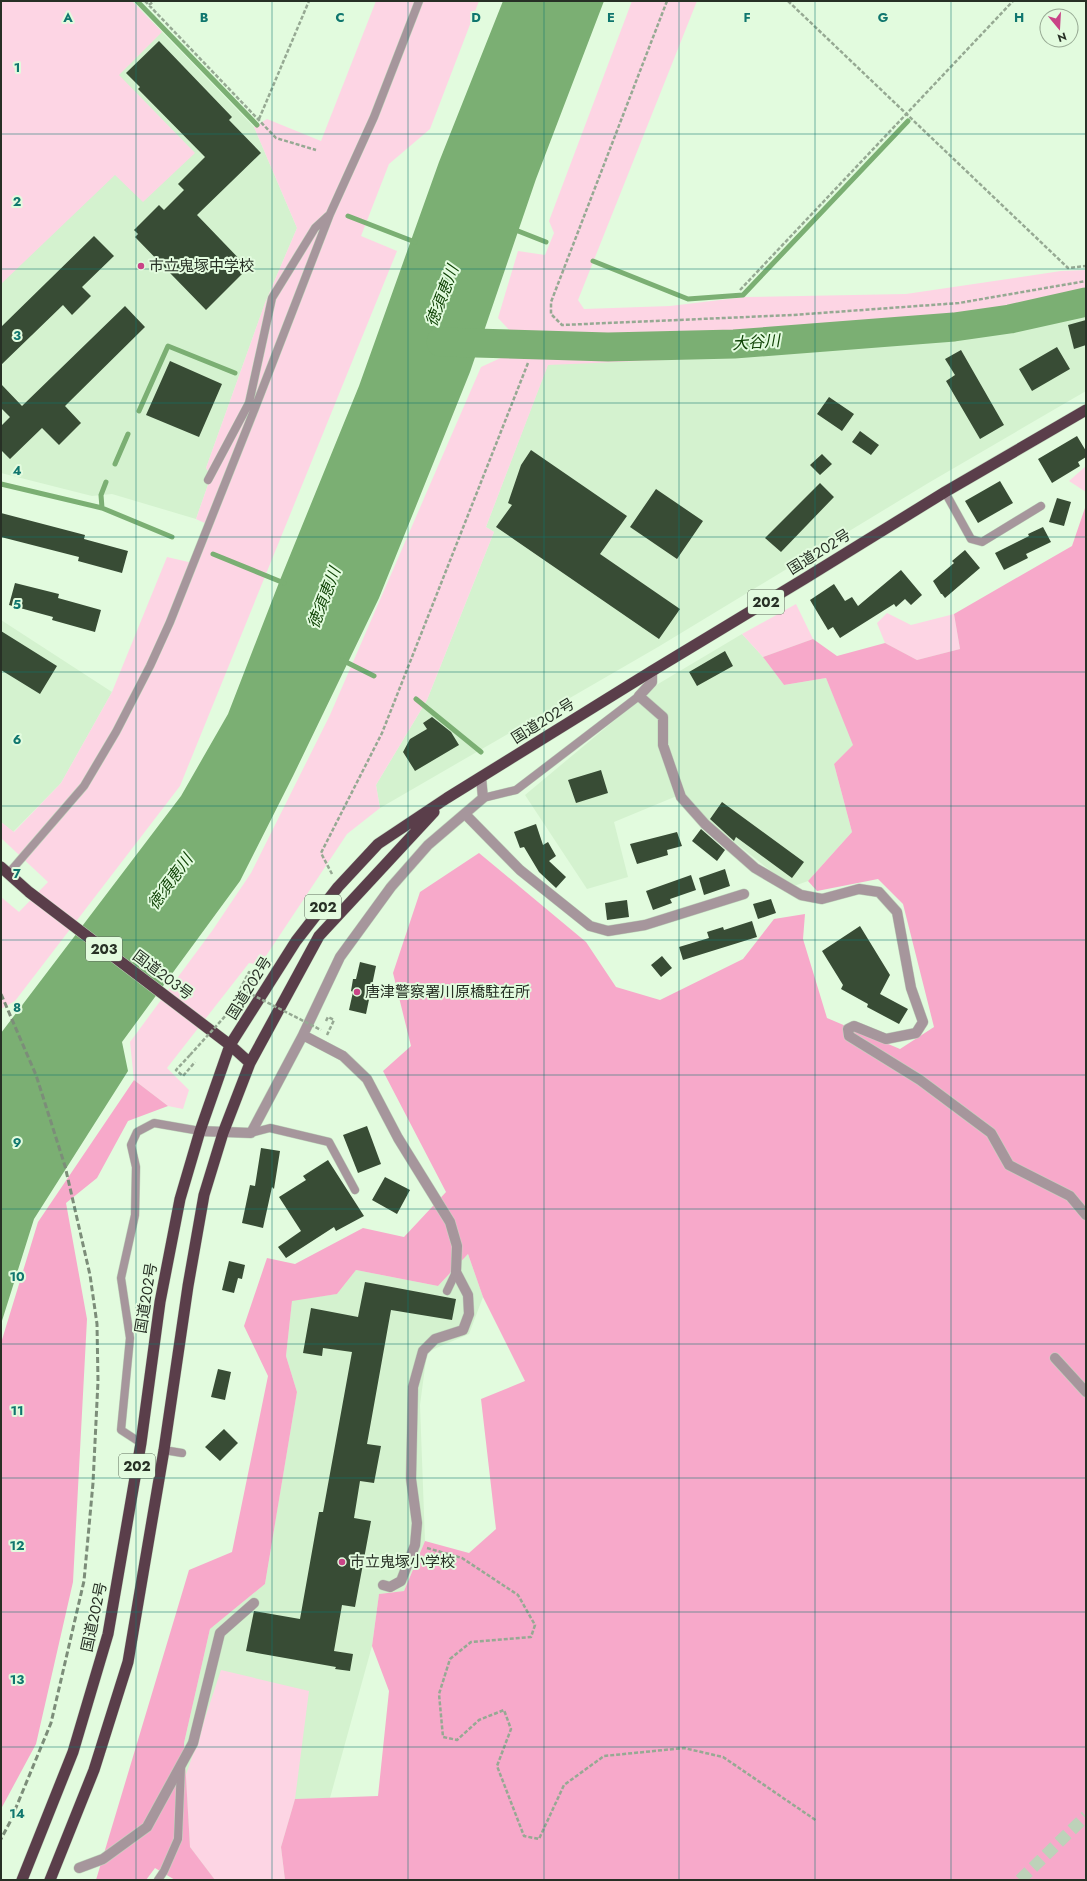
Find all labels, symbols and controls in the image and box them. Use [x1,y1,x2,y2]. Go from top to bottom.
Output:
text: A [62,8,73,27]
text: B [200,8,209,27]
text: C [335,8,345,27]
text: D [471,8,481,27]
text: E [607,8,615,27]
text: F [743,8,751,27]
text: G [878,8,889,27]
text: H [1014,8,1024,27]
north arrow [1039,8,1079,48]
text: N [1055,29,1069,46]
text: 1 [14,58,20,77]
text: 2 [13,192,21,211]
place label: 市立鬼塚中学校 [149,255,254,277]
water label: 徳須恵川 [420,260,465,330]
marker: 市立鬼塚中学校 [136,261,146,271]
text: 3 [13,326,21,345]
water label: 大谷川 [731,329,783,355]
text: 4 [12,461,22,480]
street label: 国道202号 [783,524,855,580]
water label: 徳須恵川 [302,562,347,632]
road number: 202 [748,590,784,614]
text: 5 [13,595,21,614]
street label: 国道202号 [507,693,579,749]
text: 6 [13,730,22,749]
water label: 徳須恵川 [142,848,199,915]
text: 7 [13,864,21,883]
road number: 202 [305,895,341,919]
road number: 203 [86,937,122,961]
street label: 国道203号 [128,945,198,1005]
street label: 国道202号 [221,952,277,1024]
place label: 唐津警察署川原橋駐在所 [365,981,530,1003]
marker: 唐津警察署川原橋駐在所 [352,987,362,997]
text: 8 [13,998,21,1017]
text: 9 [13,1133,22,1152]
street label: 国道202号 [130,1261,162,1335]
text: 10 [9,1267,25,1286]
text: 11 [10,1401,24,1420]
road number: 202 [119,1454,155,1478]
text: 12 [9,1536,25,1555]
place label: 市立鬼塚小学校 [350,1551,455,1573]
marker: 市立鬼塚小学校 [337,1557,347,1567]
street label: 国道202号 [76,1580,112,1654]
text: 13 [10,1670,24,1689]
text: 14 [9,1804,25,1823]

